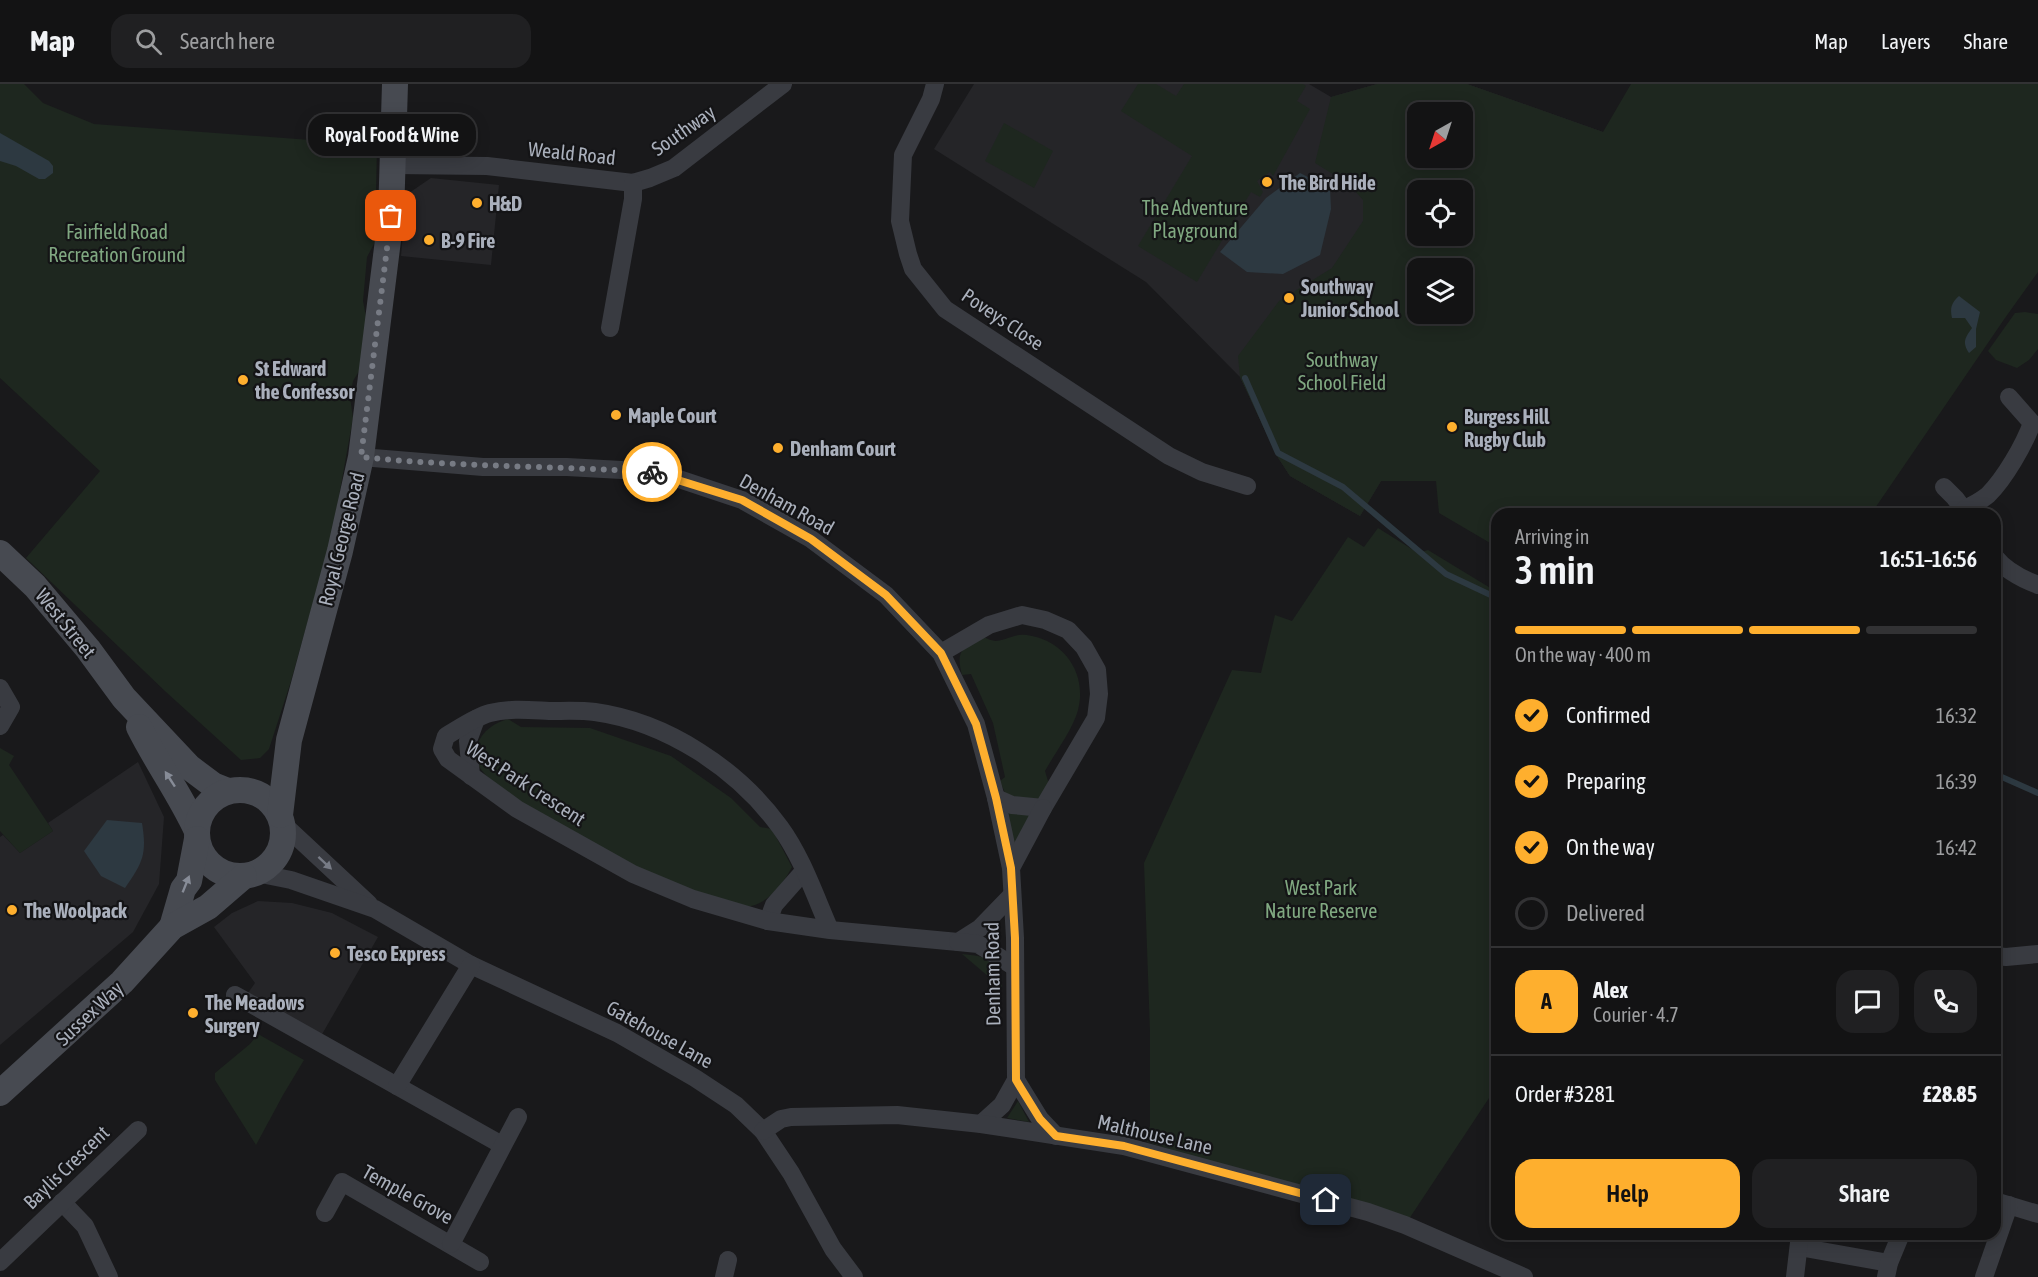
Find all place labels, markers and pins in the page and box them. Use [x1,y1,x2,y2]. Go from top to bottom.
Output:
callout: Royal Food & Wine [307,114,475,156]
place label: The Bird Hide [1279,171,1376,194]
marker: The Bird Hide [1260,175,1274,189]
pin [365,190,416,241]
place label: H&D [489,192,522,215]
marker: H&D [470,196,484,210]
place label: B-9 Fire [441,229,495,252]
marker: B-9 Fire [422,233,436,247]
place label: Southway Junior School [1300,275,1400,321]
marker: Southway Junior School [1282,291,1296,305]
place label: St Edward the Confessor [254,357,355,403]
marker: St Edward the Confessor [236,373,250,387]
place label: Maple Court [628,404,717,427]
place label: Burgess Hill Rugby Club [1464,405,1550,451]
marker: Maple Court [609,408,623,422]
marker: Burgess Hill Rugby Club [1445,420,1459,434]
place label: Denham Court [790,437,896,460]
marker: Denham Court [771,441,785,455]
place label: The Woolpack [24,899,127,922]
marker: The Woolpack [5,903,19,917]
place label: Tesco Express [347,942,445,965]
marker: Tesco Express [328,946,342,960]
place label: The Meadows Surgery [205,991,304,1037]
marker: The Meadows Surgery [186,1006,200,1020]
pin [1300,1174,1351,1225]

